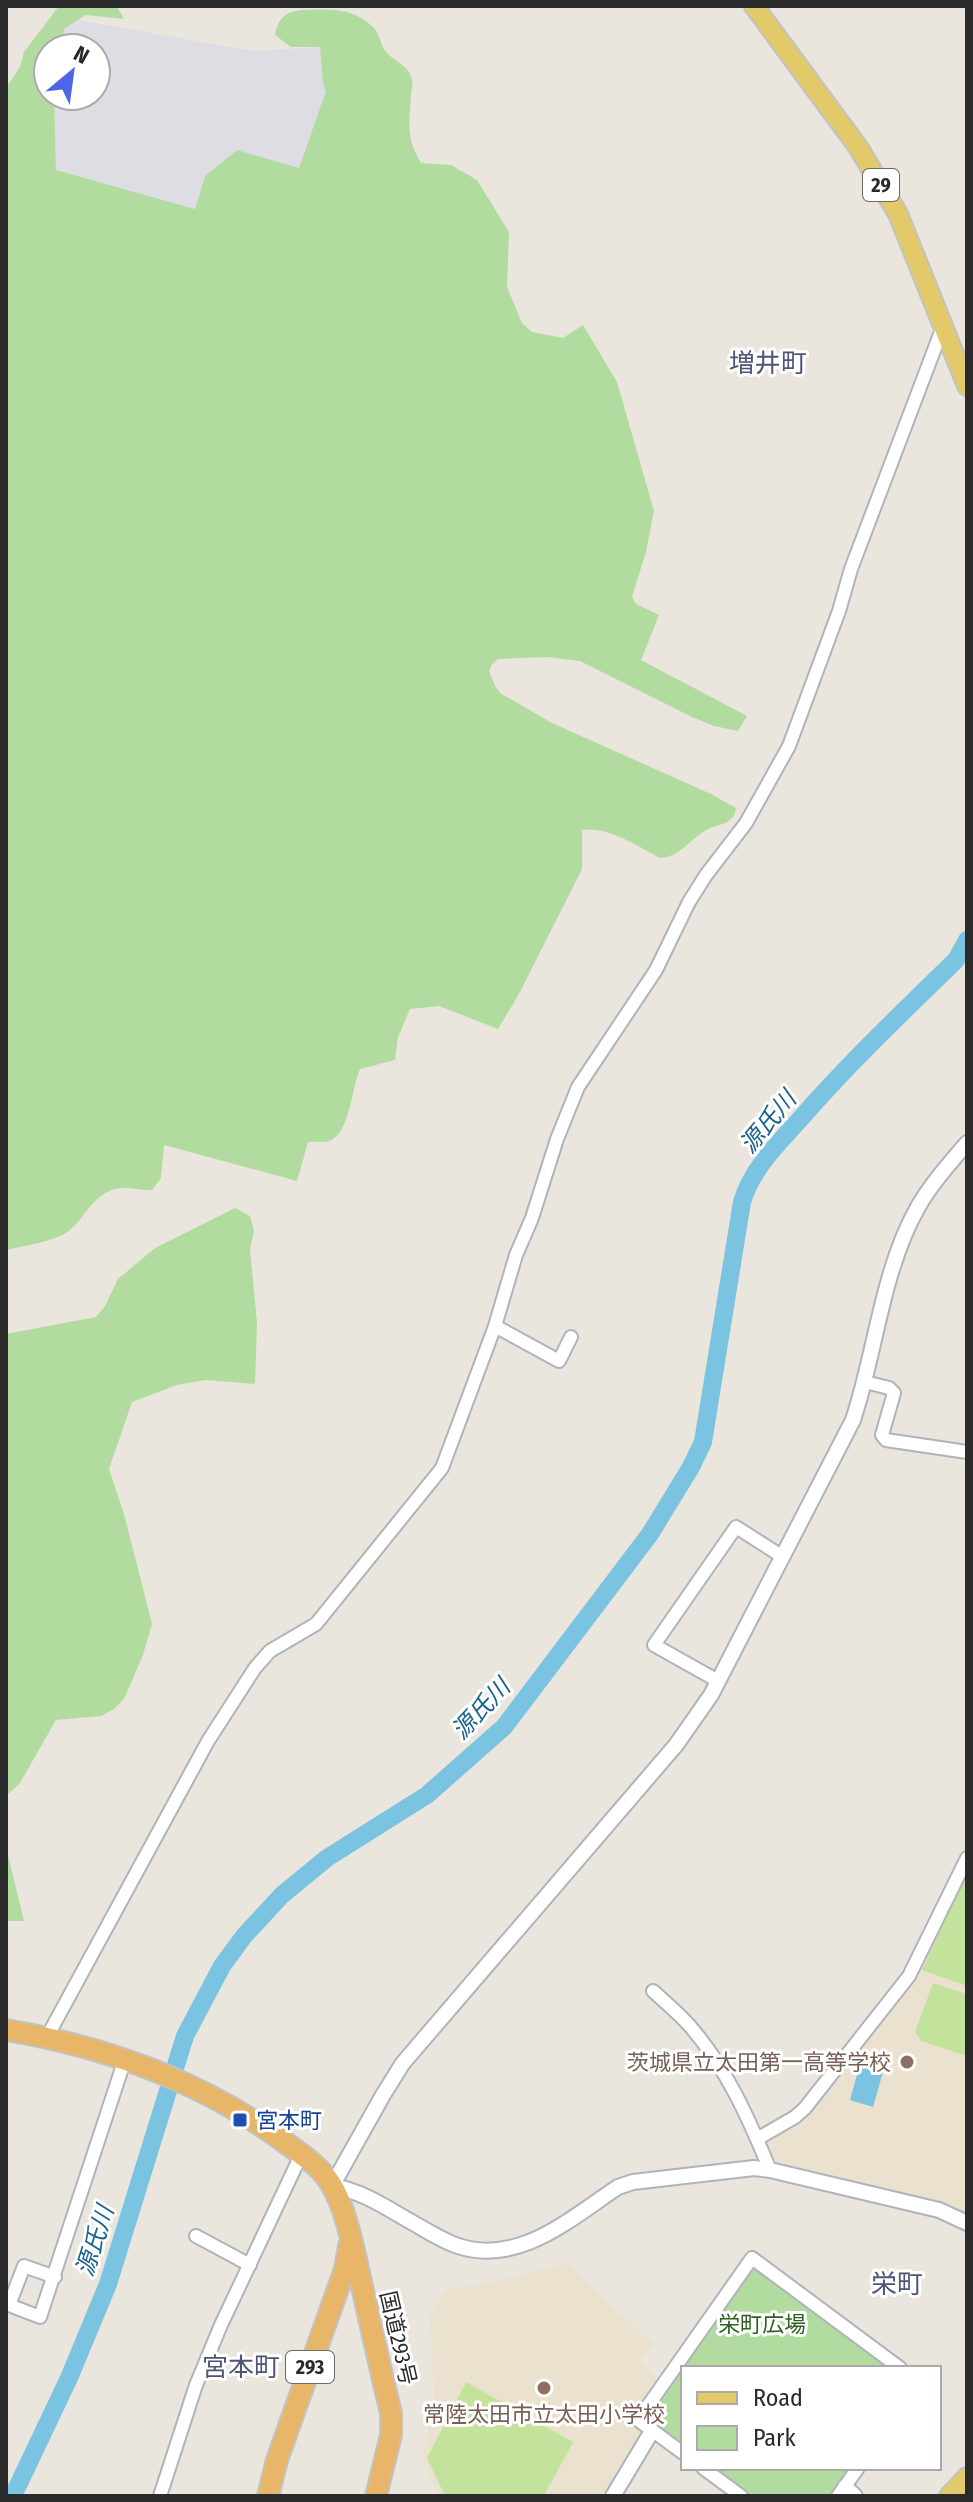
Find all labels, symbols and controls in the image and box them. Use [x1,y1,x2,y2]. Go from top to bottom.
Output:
north arrow [32,32,112,112]
text: N [69,40,94,70]
road number: 29 [863,169,899,201]
district label: 増井町 [729,348,807,379]
water label: 源氏川 [734,1083,804,1159]
water label: 源氏川 [446,1671,518,1745]
place label: 茨城県立太田第一高等学校 [627,2049,891,2076]
marker: 茨城県立太田第一高等学校 [898,2053,916,2071]
place label: 宮本町 [256,2107,322,2134]
marker: 宮本町 [231,2111,249,2129]
water label: 源氏川 [71,2200,120,2280]
district label: 栄町 [871,2269,923,2300]
street label: 国道293号 [374,2288,422,2388]
park label: 栄町広場 [718,2311,806,2338]
road number: 293 [286,2351,334,2383]
district label: 宮本町 [202,2352,280,2383]
legend [681,2366,941,2470]
marker: 常陸太田市立太田小学校 [535,2379,553,2397]
text: Road [753,2384,803,2412]
place label: 常陸太田市立太田小学校 [423,2401,665,2428]
text: Park [753,2424,796,2452]

